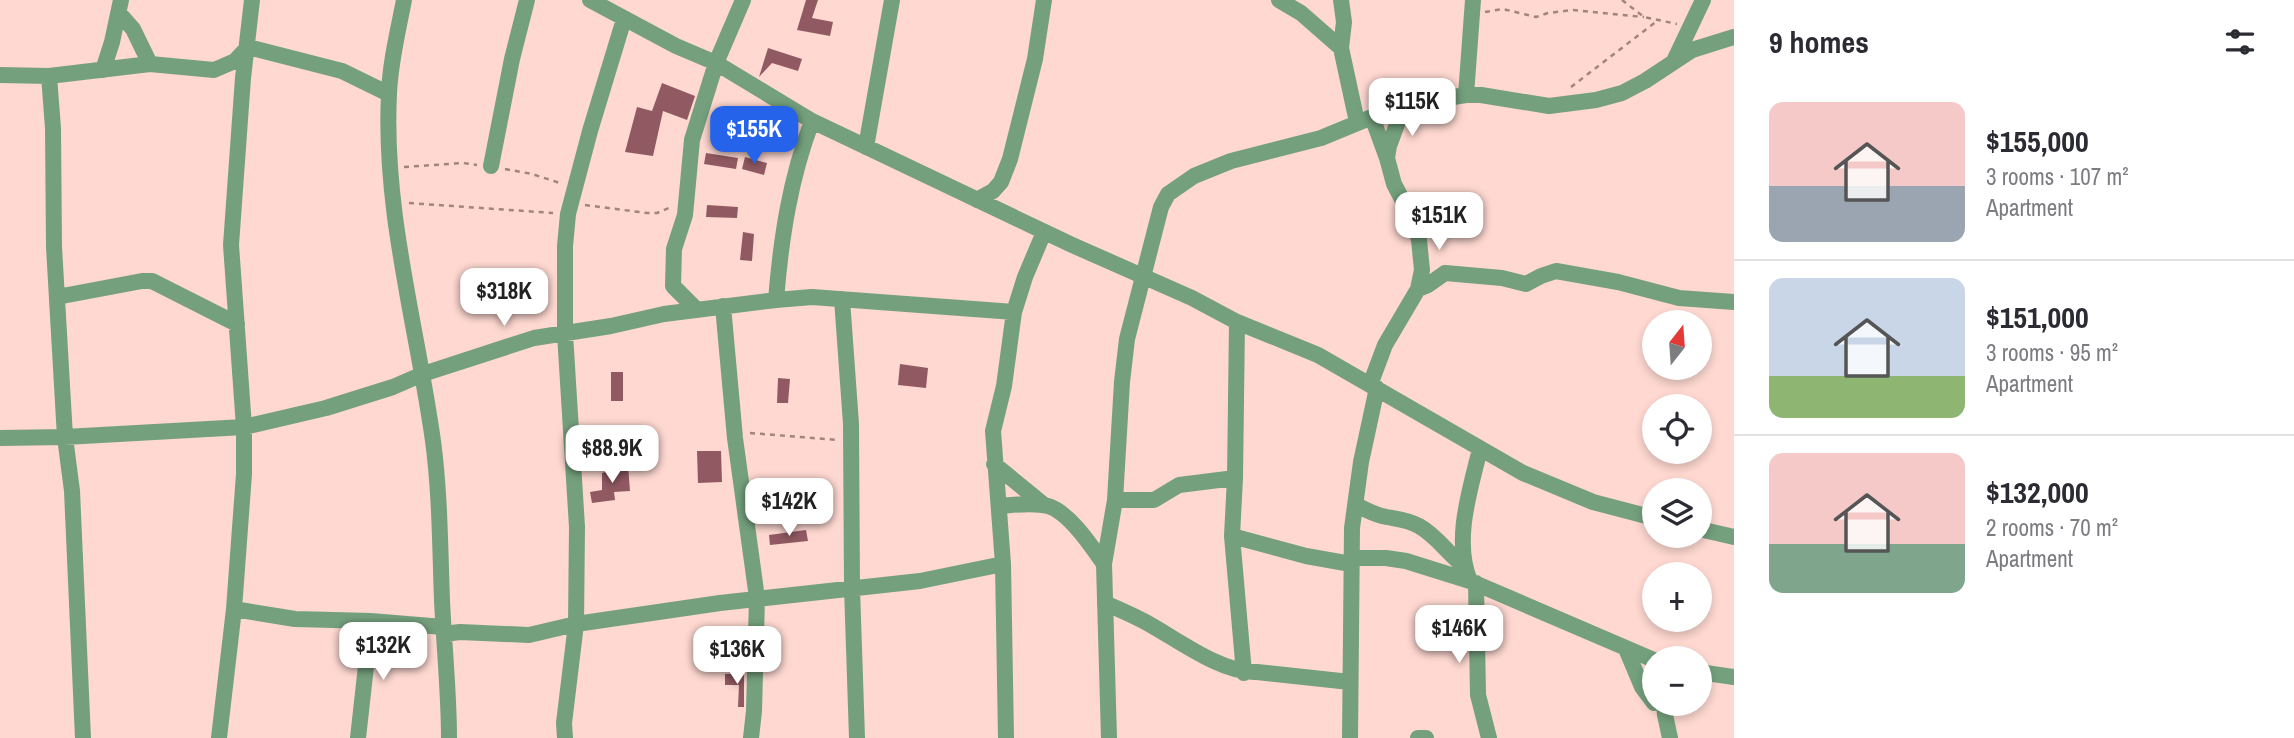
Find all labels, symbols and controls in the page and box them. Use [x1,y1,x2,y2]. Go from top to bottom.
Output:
text: 9 homes [1769,22,1869,62]
icon: filters [2221,23,2259,61]
pin: $115K [1363,78,1461,138]
text: $115K [1385,85,1439,116]
pin: $155K [705,106,803,166]
text: $155K [726,113,782,144]
text: $155,000 [1986,121,2089,161]
icon: home [1825,130,1909,214]
text: 3 rooms · 107 m² [1986,161,2129,192]
pin: $151K [1390,192,1488,252]
text: Apartment [1986,192,2073,223]
text: $151K [1411,199,1467,230]
pin: $318K [455,268,553,328]
text: $318K [476,275,532,306]
text: $151,000 [1986,297,2089,337]
icon: home [1825,306,1909,390]
north arrow [1642,310,1712,380]
map controls [1642,310,1712,716]
text: 3 rooms · 95 m² [1986,337,2118,368]
text: Apartment [1986,368,2073,399]
button: locate [1642,394,1712,464]
pin: $88.9K [555,426,669,485]
text: $88.9K [582,432,642,463]
text: $132,000 [1986,472,2089,512]
pin: $142K [740,478,838,538]
button: layers [1642,478,1712,548]
icon: home [1825,481,1909,565]
text: $142K [761,485,817,516]
text: 2 rooms · 70 m² [1986,512,2118,543]
text: Apartment [1986,543,2073,574]
button: + [1642,562,1712,632]
pin: $146K [1410,606,1508,665]
text: $146K [1431,612,1487,643]
pin: $132K [334,622,432,682]
pin: $136K [688,626,786,686]
text: $132K [355,629,411,660]
text: $136K [709,633,765,664]
button: − [1642,646,1712,716]

